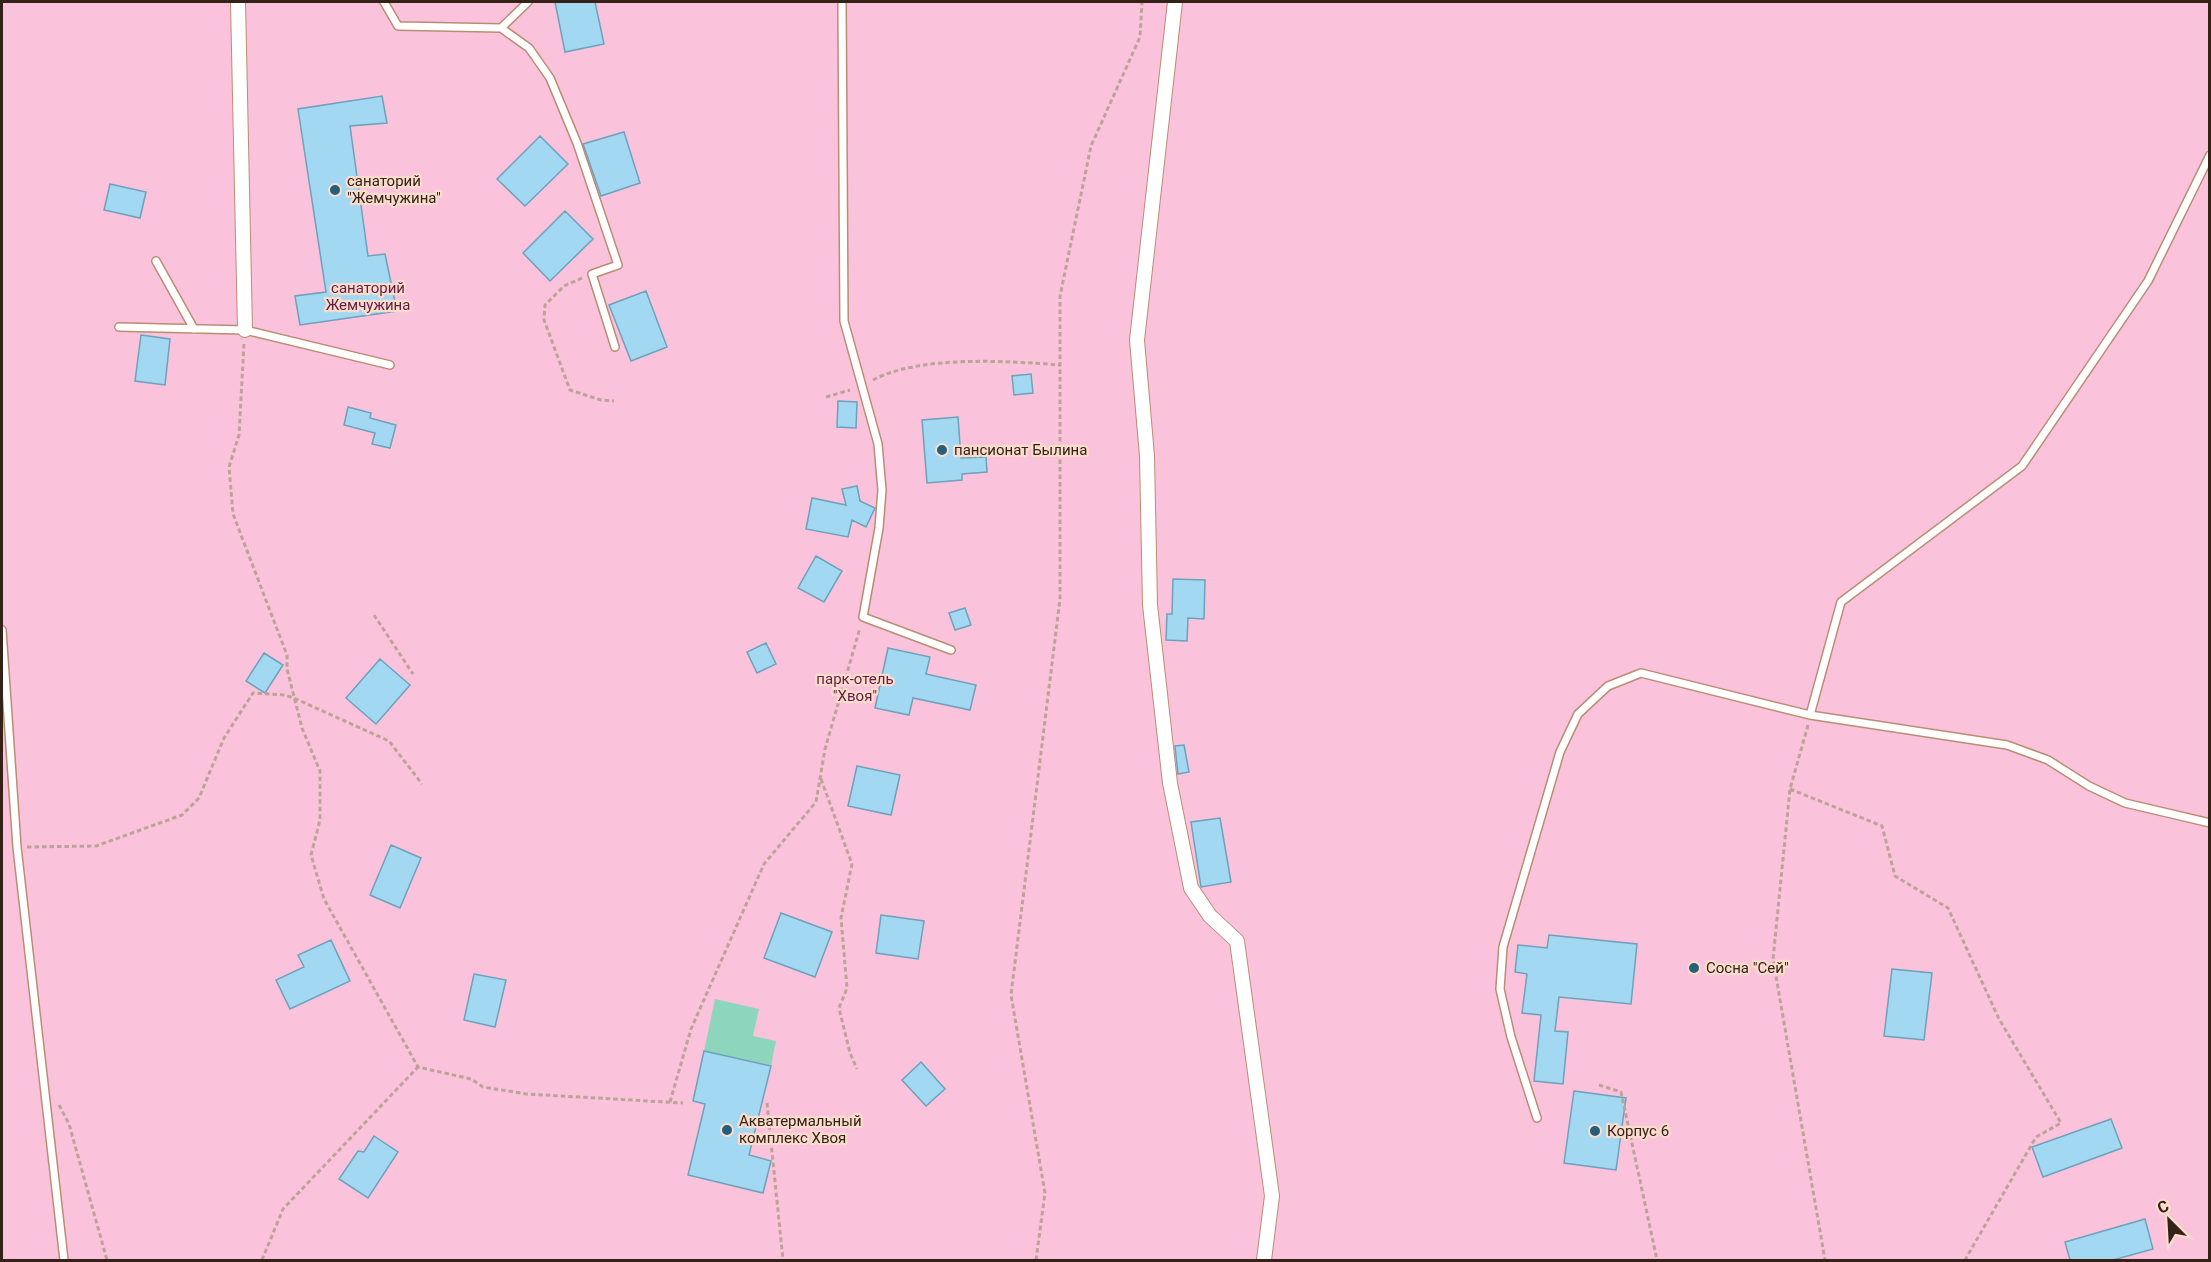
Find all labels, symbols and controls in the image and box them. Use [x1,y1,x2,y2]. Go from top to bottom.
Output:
place label: санаторий "Жемчужина" [347,172,441,207]
marker: санаторий "Жемчужина" [328,183,342,197]
park label: санаторий Жемчужина [326,279,410,314]
place label: пансионат Былина [954,441,1087,459]
marker: пансионат Былина [935,443,949,457]
park label: парк-отель "Хвоя" [816,670,894,705]
place label: Сосна "Сей" [1706,959,1789,977]
marker: Сосна "Сей" [1687,961,1701,975]
place label: Акватермальный комплекс Хвоя [739,1112,862,1147]
place label: Корпус 6 [1607,1122,1669,1140]
marker: Акватермальный комплекс Хвоя [720,1123,734,1137]
marker: Корпус 6 [1588,1124,1602,1138]
north arrow [2139,1190,2199,1250]
text: С [2154,1196,2172,1218]

